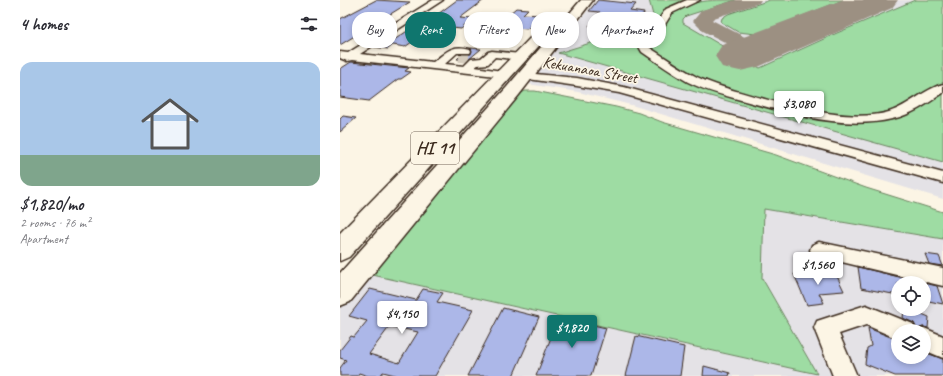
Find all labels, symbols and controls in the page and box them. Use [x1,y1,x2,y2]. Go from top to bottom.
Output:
chip: Buy [352,12,397,48]
chip: Rent [405,12,456,48]
chip: Filters [464,12,523,48]
chip: New [531,12,579,48]
chip: Apartment [587,12,666,48]
icon: filters [298,13,320,35]
text: 4 homes [20,14,68,35]
street label: Kekuanaoa Street [541,52,641,88]
icon: home [134,88,206,160]
pin: $3,080 [766,91,832,125]
text: $3,080 [783,96,815,112]
road number: HI 11 [411,132,459,164]
text: $1,820/mo [20,194,83,215]
text: 2 rooms · 76 m² [20,215,90,231]
text: Apartment [20,231,68,247]
pin: $1,560 [785,252,851,286]
text: $1,560 [802,257,834,273]
map controls [891,276,931,364]
button: locate [891,276,931,316]
pin: $4,150 [369,301,435,335]
text: $4,150 [386,306,418,322]
pin: $1,820 [539,315,605,349]
text: $1,820 [556,320,588,336]
button: layers [891,324,931,364]

